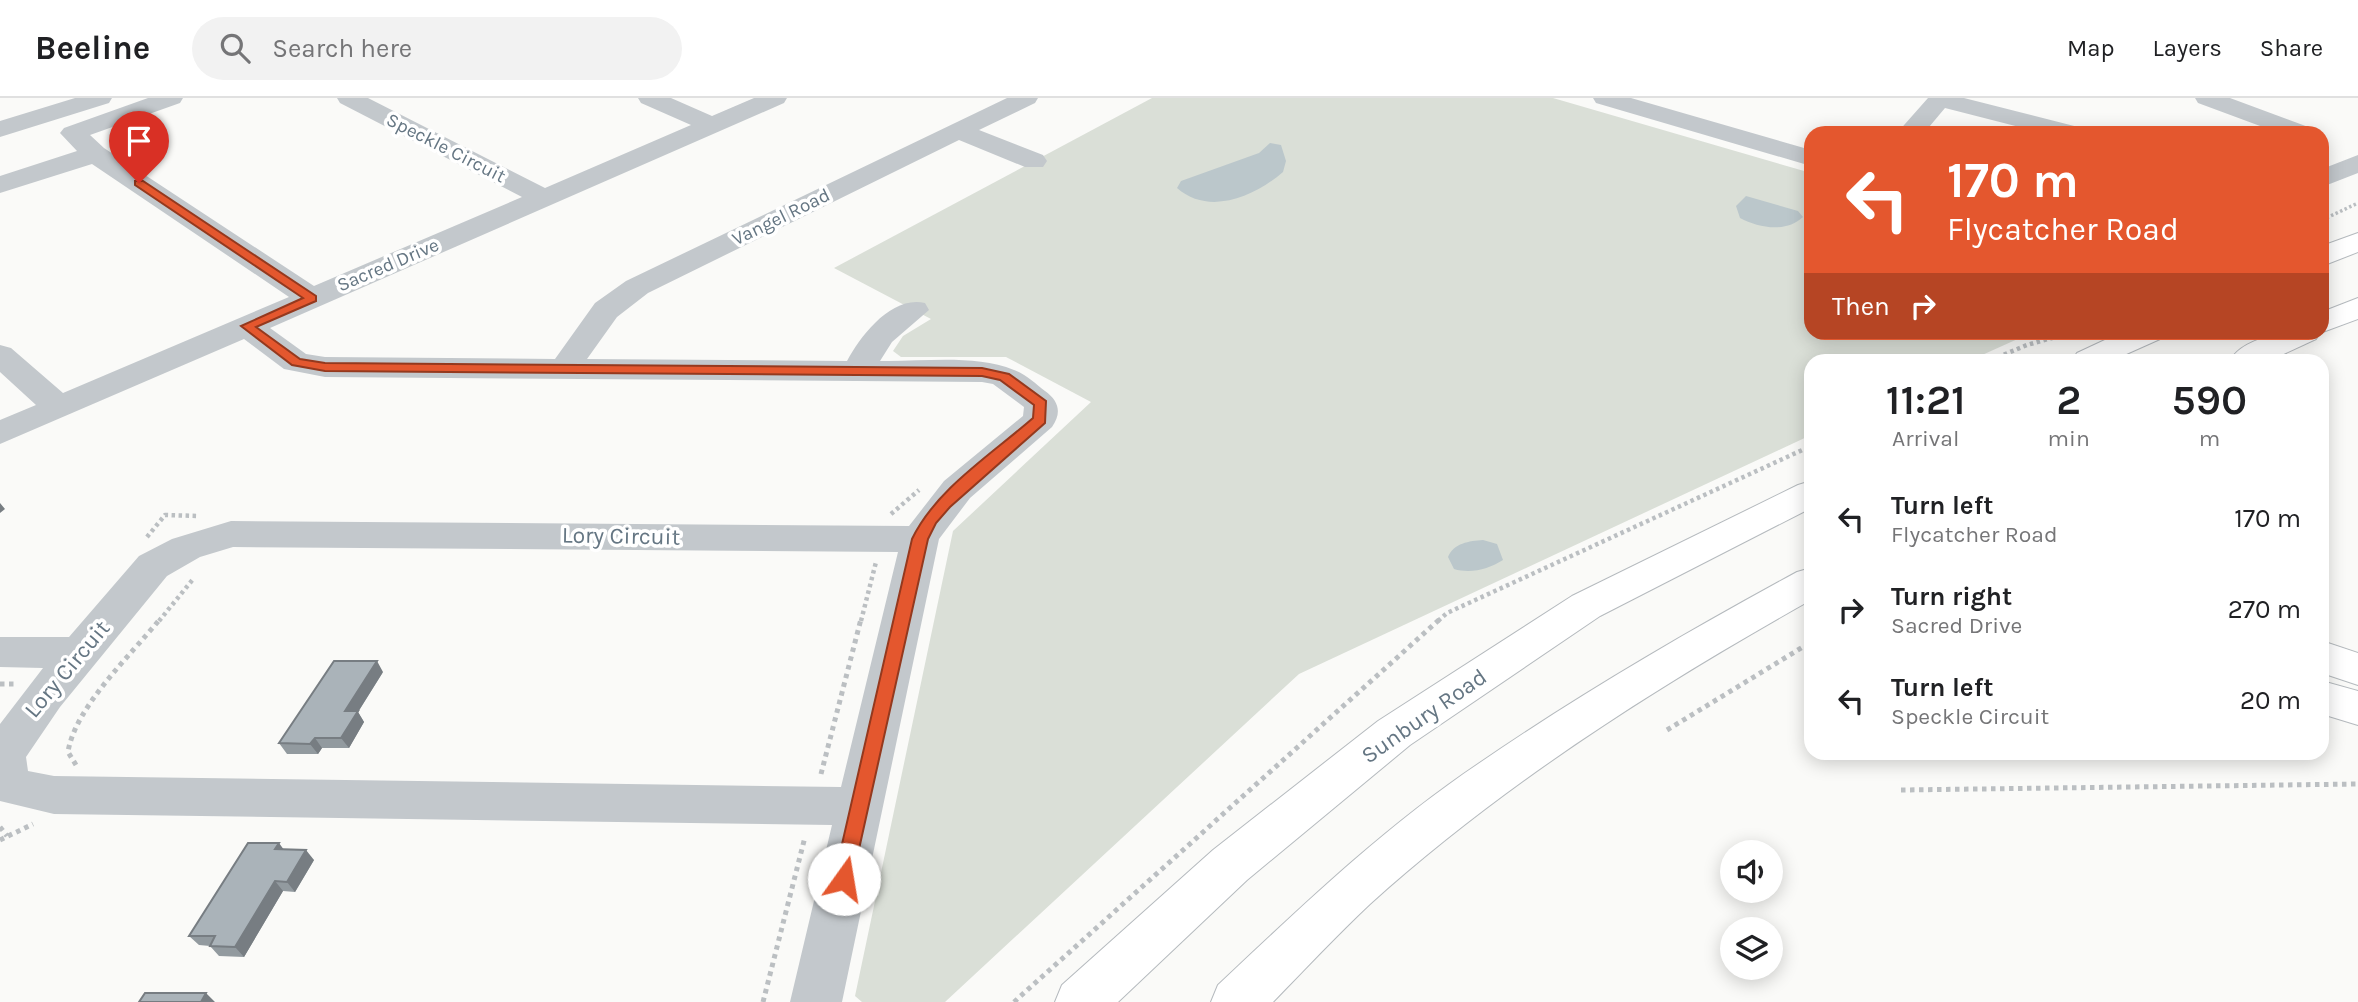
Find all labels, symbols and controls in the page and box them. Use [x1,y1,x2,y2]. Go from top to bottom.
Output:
search box [192,17,682,80]
text: Beeline [35,29,150,67]
icon: search [216,29,254,67]
text: Search here [272,33,412,64]
text: Map [2067,34,2115,62]
text: Layers [2153,34,2222,62]
text: Share [2260,34,2323,62]
street label: Speckle Circuit [383,109,509,187]
pin [109,111,169,183]
icon: arrive [120,122,158,160]
text: 170 m [1947,152,2079,209]
icon: left [1832,154,1923,245]
street label: Vangel Road [729,184,833,250]
text: Flycatcher Road [1947,211,2179,248]
street label: Sacred Drive [334,234,442,296]
icon: right [1904,287,1942,325]
text: Then [1832,291,1890,322]
text: 11:21 [1886,375,1966,425]
text: 2 [2056,375,2081,425]
text: 590 [2172,375,2247,425]
text: Arrival [1892,425,1959,452]
text: min [2048,425,2090,452]
text: m [2199,425,2220,452]
text: Turn left [1891,490,1993,521]
icon: left [1832,500,1870,538]
text: 170 m [2234,503,2301,534]
street label: Lory Circuit [562,521,681,551]
text: Flycatcher Road [1891,521,2058,548]
text: Turn right [1891,581,2012,612]
icon: right [1832,591,1870,629]
text: 270 m [2228,594,2301,625]
text: Sacred Drive [1891,612,2022,639]
street label: Lory Circuit [19,615,116,723]
street label: Sunbury Road [1356,663,1492,769]
text: Turn left [1891,672,1993,703]
icon: left [1832,682,1870,720]
text: 20 m [2240,685,2301,716]
text: Speckle Circuit [1891,703,2049,730]
map controls [1720,840,1783,980]
button: sound [1720,840,1783,903]
position arrow [807,842,881,916]
button: layers [1720,917,1783,980]

